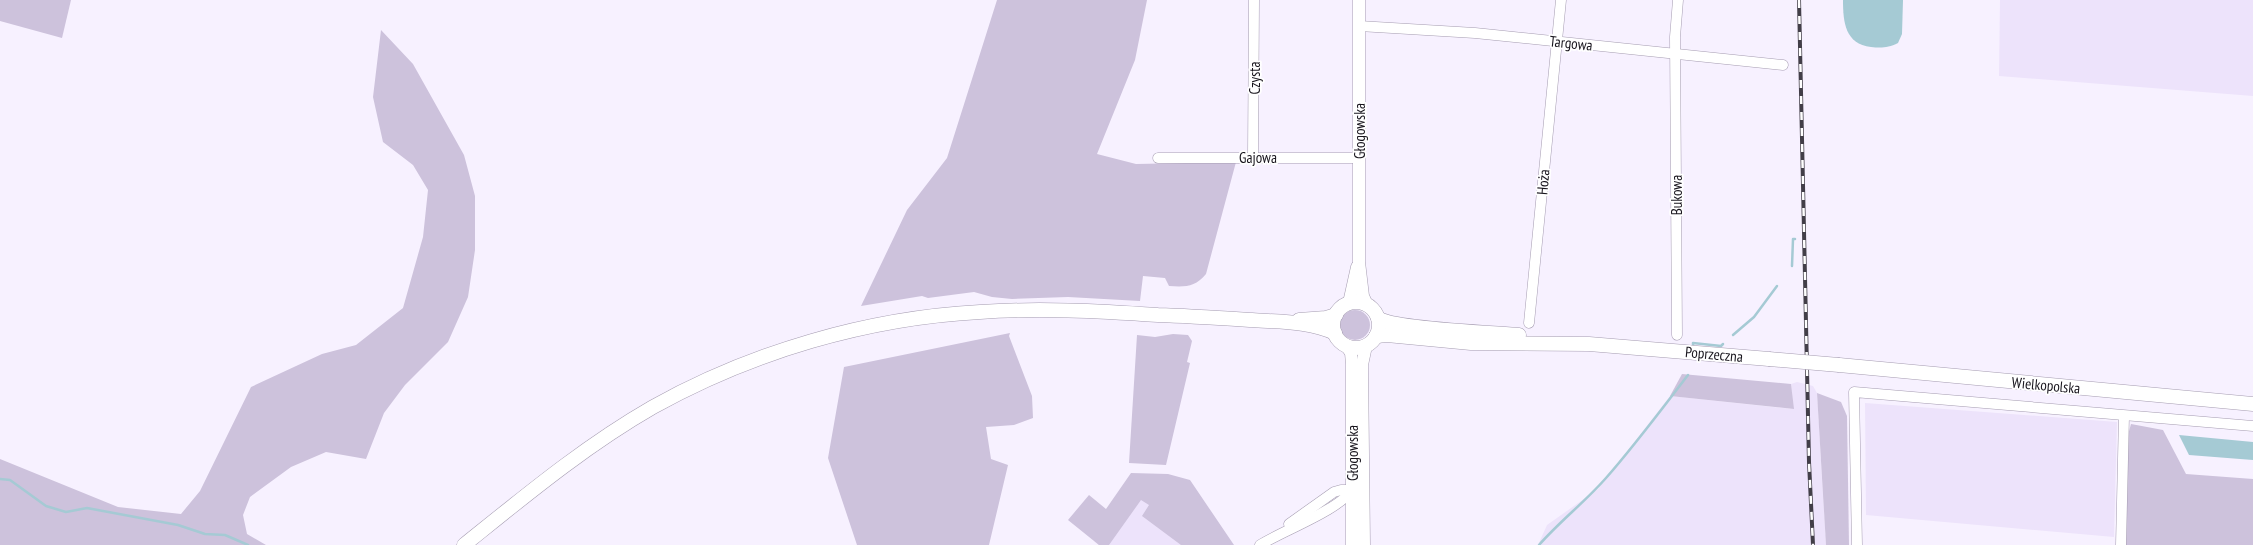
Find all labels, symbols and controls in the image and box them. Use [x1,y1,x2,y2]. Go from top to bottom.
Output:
street label: Targowa [1549,31,1593,55]
street label: Czysta [1245,62,1264,94]
street label: Głogowska [1350,103,1369,159]
street label: Gajowa [1239,148,1277,167]
street label: Hoża [1532,168,1554,196]
street label: Bukowa [1667,175,1686,215]
street label: Poprzeczna [1684,342,1744,366]
street label: Wielkopolska [2011,373,2081,397]
street label: Głogowska [1343,425,1362,481]

